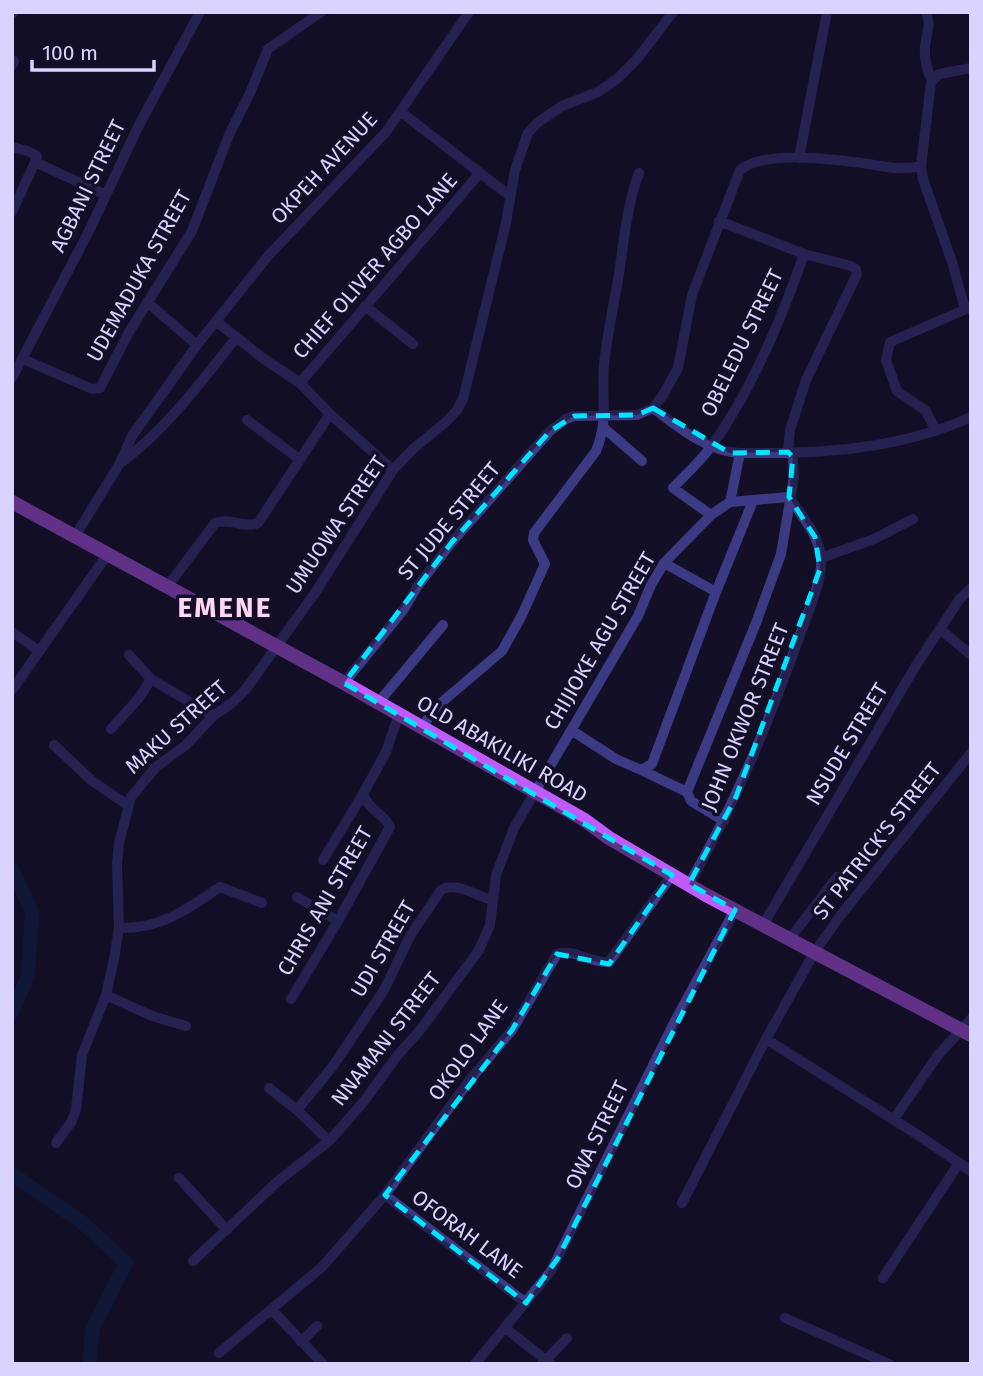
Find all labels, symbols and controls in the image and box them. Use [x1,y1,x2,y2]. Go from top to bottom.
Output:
scale bar [32,28,154,72]
text: 100 m [42,40,98,66]
street label: OKPEH AVENUE [265,106,383,230]
street label: AGBANI STREET [45,116,131,256]
street label: CHIEF OLIVER AGBO LANE [287,168,463,364]
street label: UDEMADUKA STREET [81,185,197,366]
street label: OBELEDU STREET [695,265,789,421]
street label: UMUOWA STREET [280,451,392,599]
street label: ST JUDE STREET [392,457,506,585]
street label: CHIJIOKE AGU STREET [539,547,662,735]
district label: EMENE [178,591,272,624]
street label: JOHN OKWOR STREET [695,619,795,815]
street label: MAKU STREET [120,674,232,779]
street label: NSUDE STREET [800,678,894,810]
street label: OLD ABAKILIKI ROAD [412,690,592,808]
street label: ST PATRICK'S STREET [807,757,947,925]
street label: CHRIS ANI STREET [272,822,378,980]
street label: UDI STREET [345,896,421,1002]
street label: NNAMANI STREET [326,967,447,1111]
street label: OKOLO LANE [423,994,513,1106]
street label: OWA STREET [560,1076,634,1193]
street label: OFORAH LANE [407,1184,527,1284]

